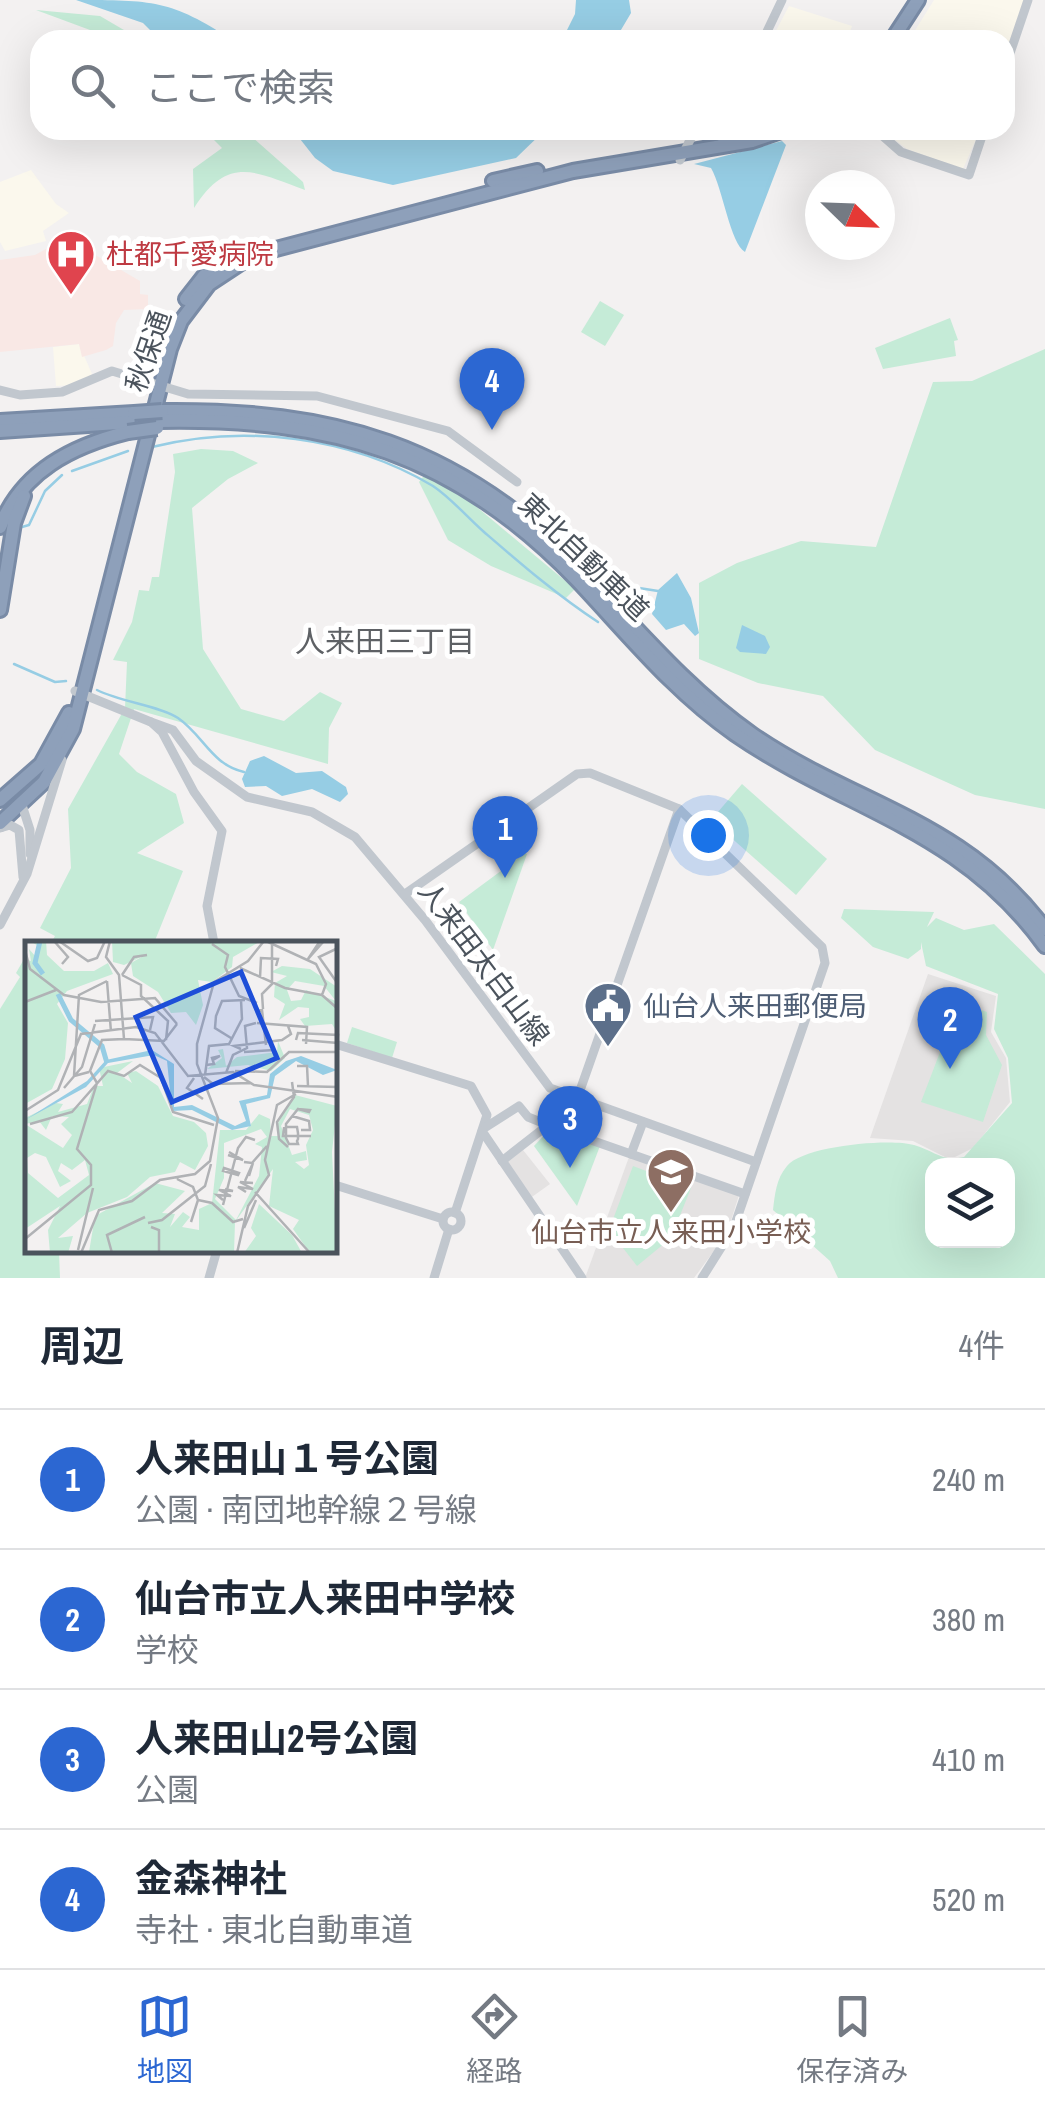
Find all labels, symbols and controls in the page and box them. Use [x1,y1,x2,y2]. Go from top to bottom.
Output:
search box [30,30,1015,140]
icon: search [65,58,120,113]
text: ここで検索 [145,62,335,113]
north arrow [805,170,895,260]
hospital icon: 杜都千愛病院 [45,228,97,296]
place label: 杜都千愛病院 [106,235,274,273]
street label: 秋保通 [116,305,180,397]
pin: 4 [460,348,524,430]
street label: 東北自動車道 [510,485,658,629]
district label: 人来田三丁目 [295,621,475,661]
pin: 1 [472,796,538,878]
your location [683,810,734,861]
street label: 人来田太白山線 [410,873,558,1053]
inset map [25,941,338,1253]
public building icon: 仙台人来田郵便局 [582,980,634,1048]
pin: 2 [918,986,982,1069]
place label: 仙台人来田郵便局 [643,987,867,1025]
pin: 3 [538,1086,602,1168]
school or university icon: 仙台市立人来田小学校 [645,1146,697,1214]
map controls [925,1158,1015,1248]
button: layers [925,1158,1015,1248]
place label: 仙台市立人来田小学校 [531,1213,811,1251]
text: 周辺 [40,1318,124,1374]
text: 4件 [958,1324,1005,1367]
text: 人来田山１号公園 [135,1433,439,1484]
text: 1 [65,1458,80,1501]
text: 240 m [932,1458,1005,1501]
text: 公園 · 南団地幹線２号線 [135,1488,477,1531]
text: 仙台市立人来田中学校 [135,1573,515,1624]
text: 2 [65,1598,80,1641]
text: 380 m [932,1598,1005,1641]
text: 学校 [135,1628,199,1671]
text: 人来田山2号公園 [135,1713,418,1764]
text: 3 [65,1738,80,1781]
text: 410 m [932,1738,1005,1781]
text: 公園 [135,1768,199,1811]
text: 金森神社 [135,1853,287,1904]
text: 4 [65,1878,80,1921]
text: 520 m [932,1878,1005,1921]
text: 寺社 · 東北自動車道 [135,1908,413,1951]
tab: 地図 [137,1989,193,2090]
tab: 経路 [466,1989,522,2090]
tab: 保存済み [796,1989,908,2090]

